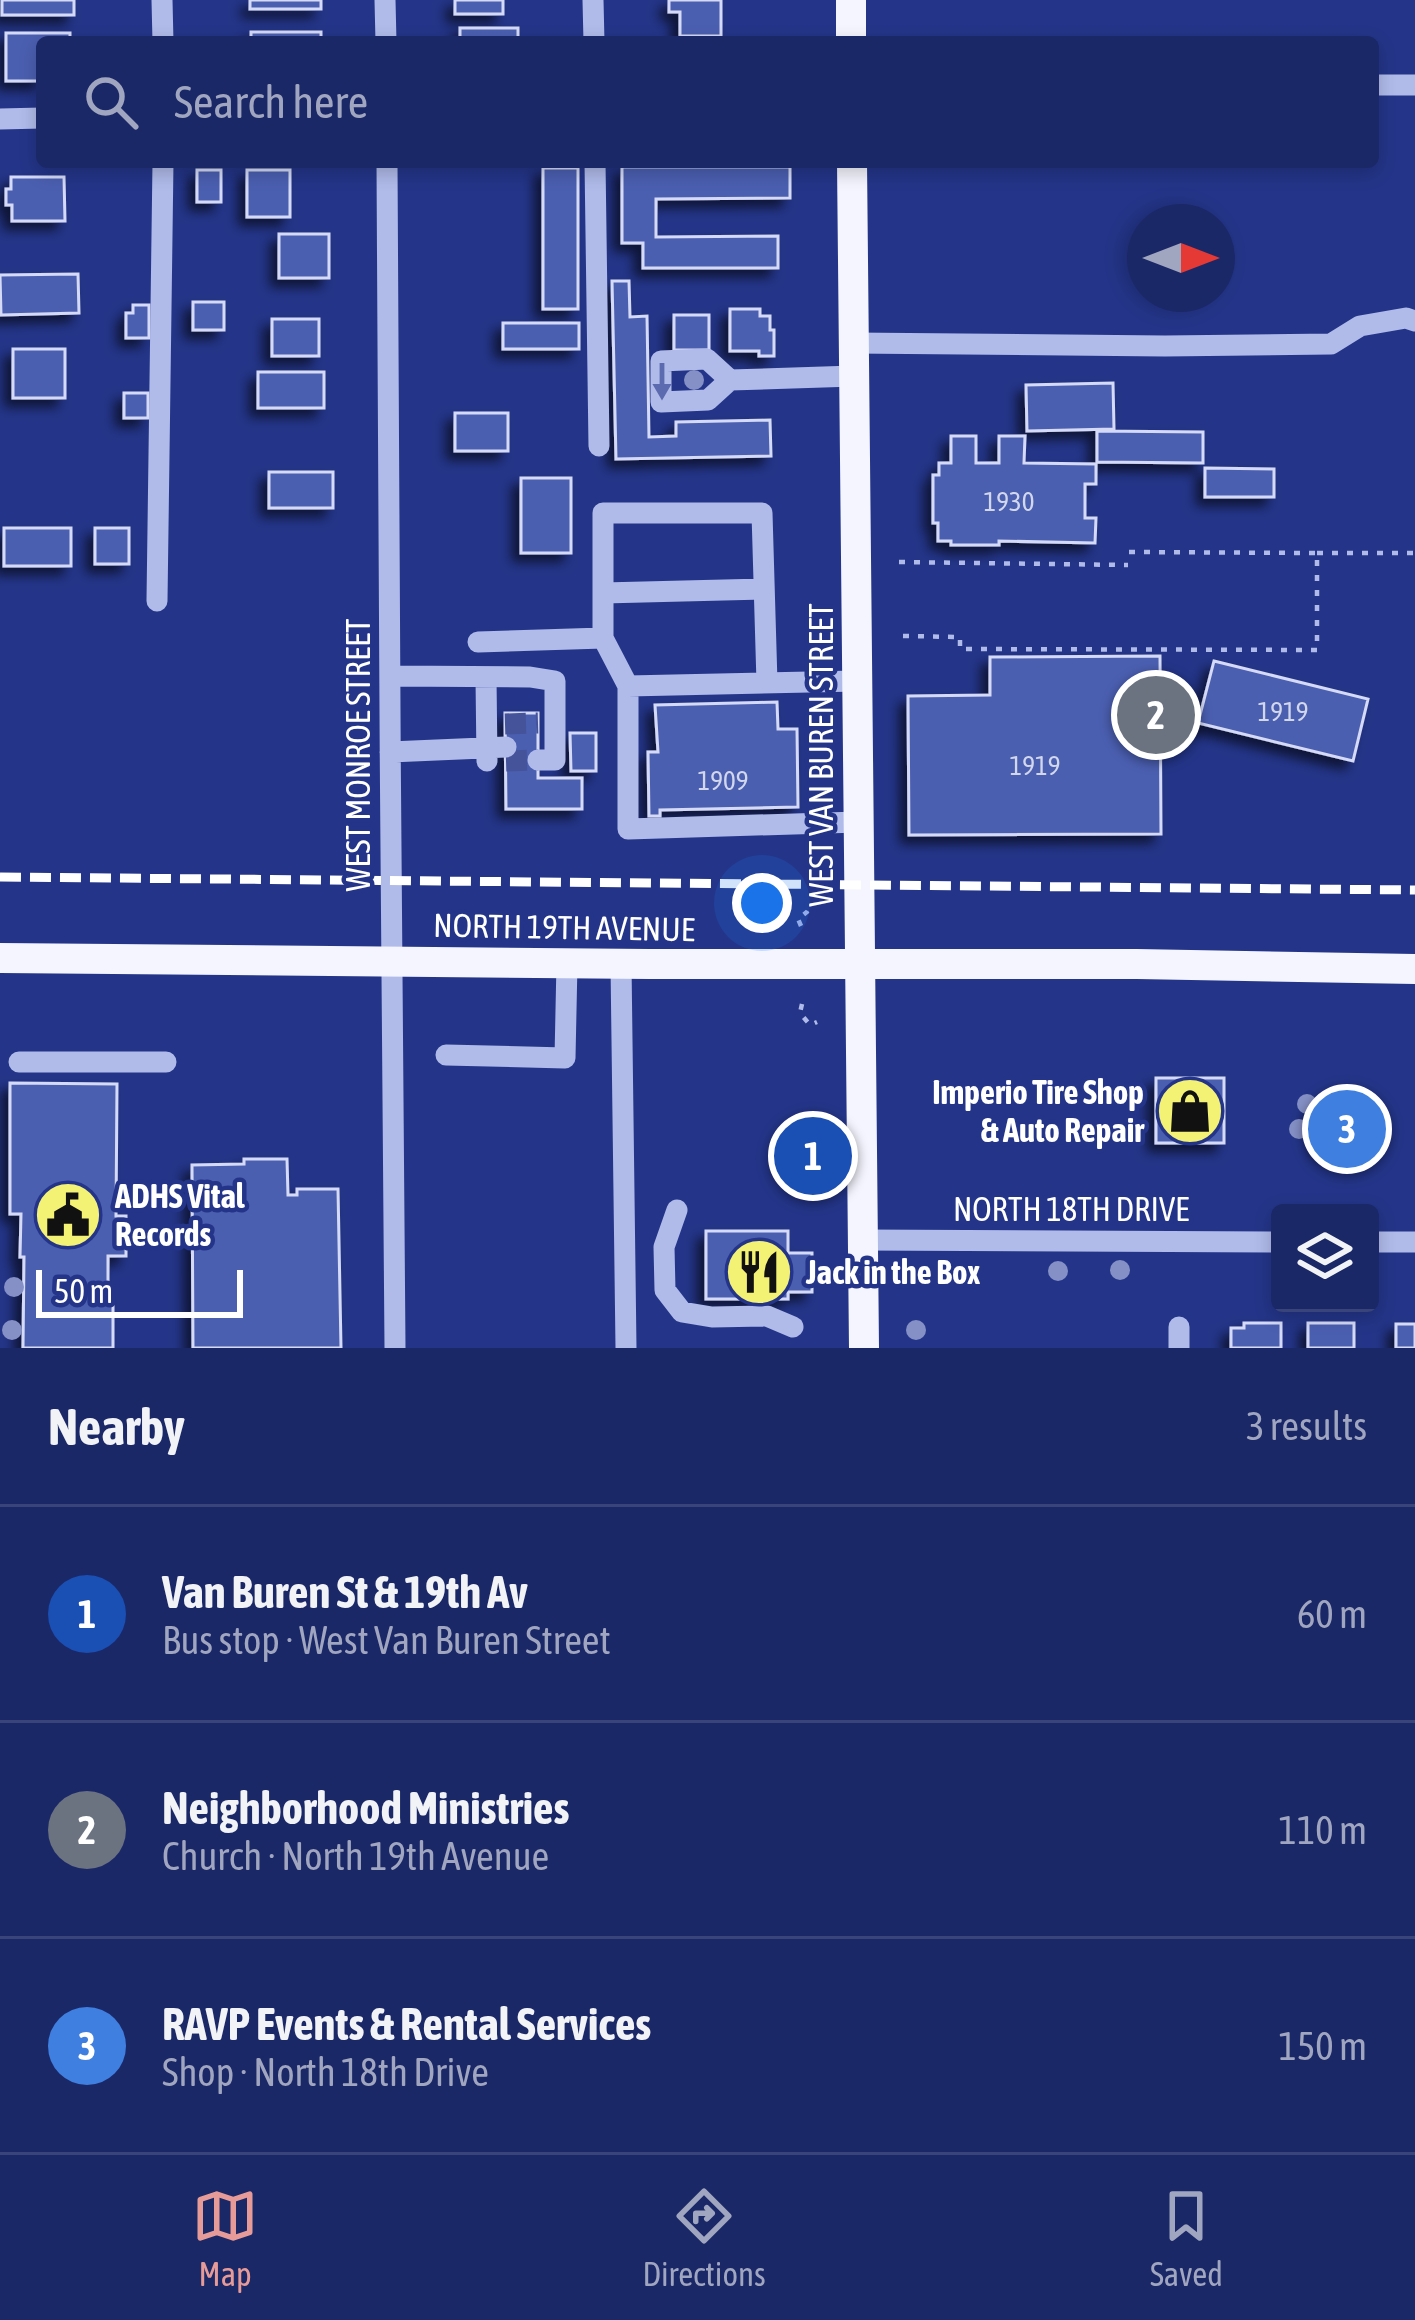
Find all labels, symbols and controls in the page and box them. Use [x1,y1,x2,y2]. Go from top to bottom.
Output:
search box [36,36,1379,168]
icon: search [78,69,144,135]
text: Search here [174,76,368,128]
north arrow [1127,204,1235,312]
one-way arrow [652,363,672,401]
house number: 1930 [984,486,1034,517]
street label: WEST VAN BUREN STREET [802,603,840,907]
street label: WEST MONROE STREET [339,618,377,892]
pin: 2 [1117,670,1195,760]
house number: 1919 [1258,696,1308,727]
house number: 1919 [1010,750,1060,781]
house number: 1909 [698,765,748,796]
your location [732,873,792,933]
street label: NORTH 19TH AVENUE [433,906,695,948]
place label: Imperio Tire Shop & Auto Repair [932,1073,1145,1149]
shop icon: Imperio Tire Shop & Auto Repair [1155,1076,1225,1146]
pin: 3 [1308,1084,1386,1174]
pin: 1 [774,1111,852,1201]
place label: ADHS Vital Records [114,1177,246,1253]
public building icon: ADHS Vital Records [33,1180,103,1250]
street label: NORTH 18TH DRIVE [953,1190,1189,1228]
map controls [1271,1204,1379,1312]
button: layers [1271,1204,1379,1312]
restaurant icon: Jack in the Box [724,1237,794,1307]
place label: Jack in the Box [805,1253,980,1291]
scale bar [36,1264,243,1317]
text: 50 m [54,1272,113,1310]
text: Nearby [48,1397,185,1456]
text: 3 results [1246,1404,1367,1448]
text: Van Buren St & 19th Av [162,1566,528,1618]
text: 1 [78,1592,96,1636]
text: 60 m [1297,1592,1367,1636]
text: Bus stop · West Van Buren Street [162,1618,611,1662]
text: Neighborhood Ministries [162,1782,569,1834]
text: 2 [78,1808,96,1852]
text: 110 m [1279,1808,1367,1852]
text: Church · North 19th Avenue [162,1834,549,1878]
text: RAVP Events & Rental Services [162,1998,651,2050]
text: 3 [78,2024,96,2068]
text: 150 m [1279,2024,1367,2068]
text: Shop · North 18th Drive [162,2050,489,2094]
tab: Map [192,2183,258,2293]
tab: Directions [642,2183,766,2293]
tab: Saved [1150,2183,1223,2293]

